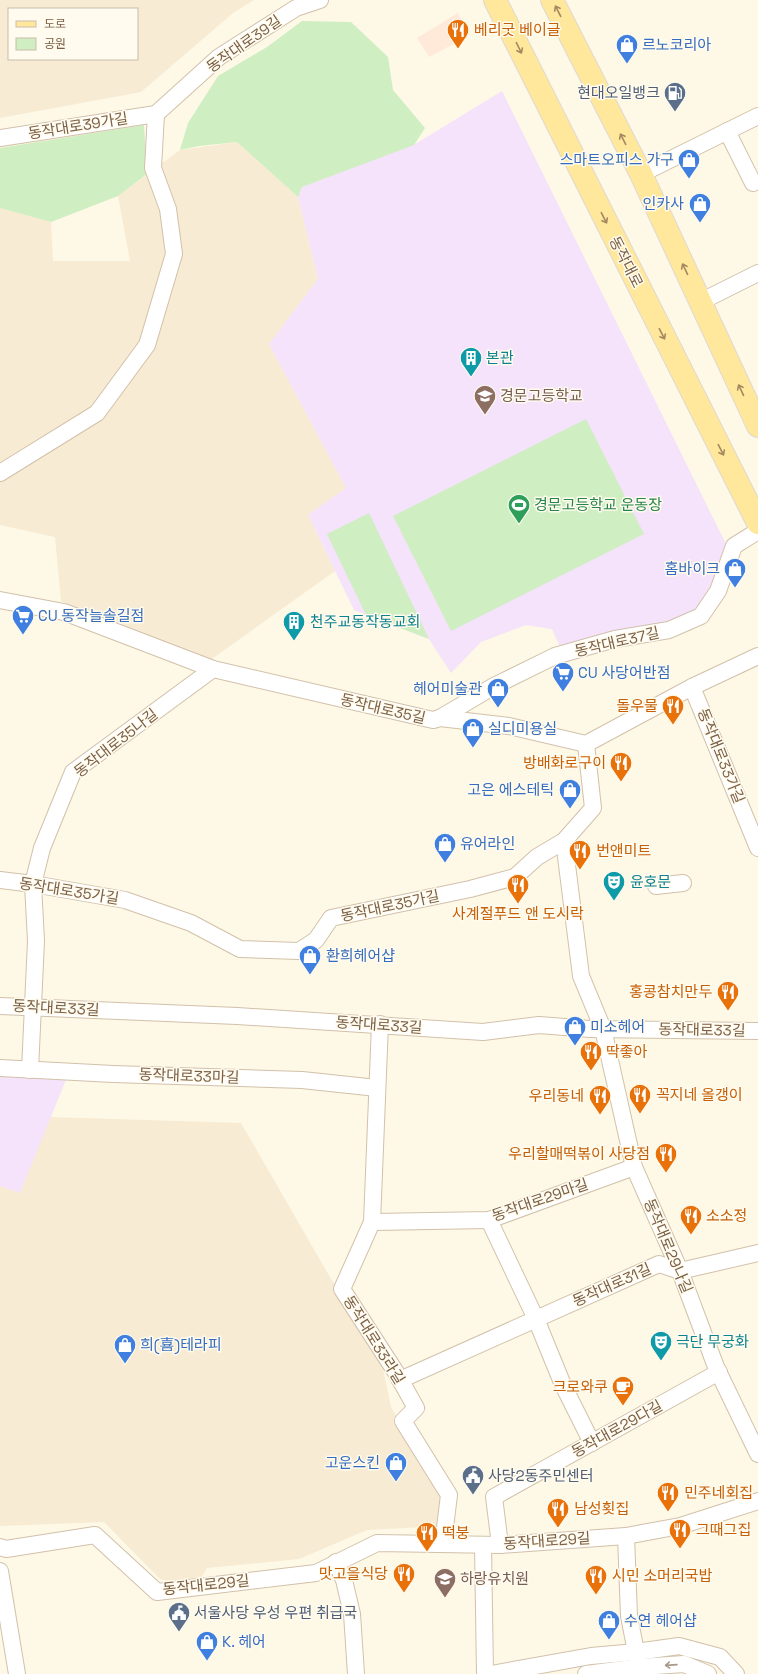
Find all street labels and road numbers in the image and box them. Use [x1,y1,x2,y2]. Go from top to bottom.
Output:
street label: 동작대로39길 [203,11,285,76]
street label: 동작대로39가길 [27,108,129,143]
street label: 동작대로 [605,233,647,291]
street label: 동작대로37길 [573,623,661,661]
street label: 동작대로35길 [339,689,428,728]
street label: 동작대로35나길 [70,704,161,781]
street label: 동작대로33가길 [694,705,749,806]
street label: 동작대로35가길 [18,873,120,908]
street label: 동작대로35가길 [339,886,441,925]
street label: 동작대로33길 [12,996,100,1019]
street label: 동작대로33길 [335,1012,423,1037]
street label: 동작대로33길 [658,1019,746,1040]
street label: 동작대로33마길 [138,1064,240,1087]
street label: 동작대로29마길 [489,1174,591,1225]
street label: 동작대로29나길 [640,1196,697,1296]
street label: 동작대로31길 [570,1259,654,1310]
street label: 동작대로33라길 [340,1292,409,1388]
street label: 동작대로29다길 [568,1396,666,1461]
street label: 동작대로29길 [503,1528,591,1553]
street label: 동작대로29길 [162,1570,250,1599]

